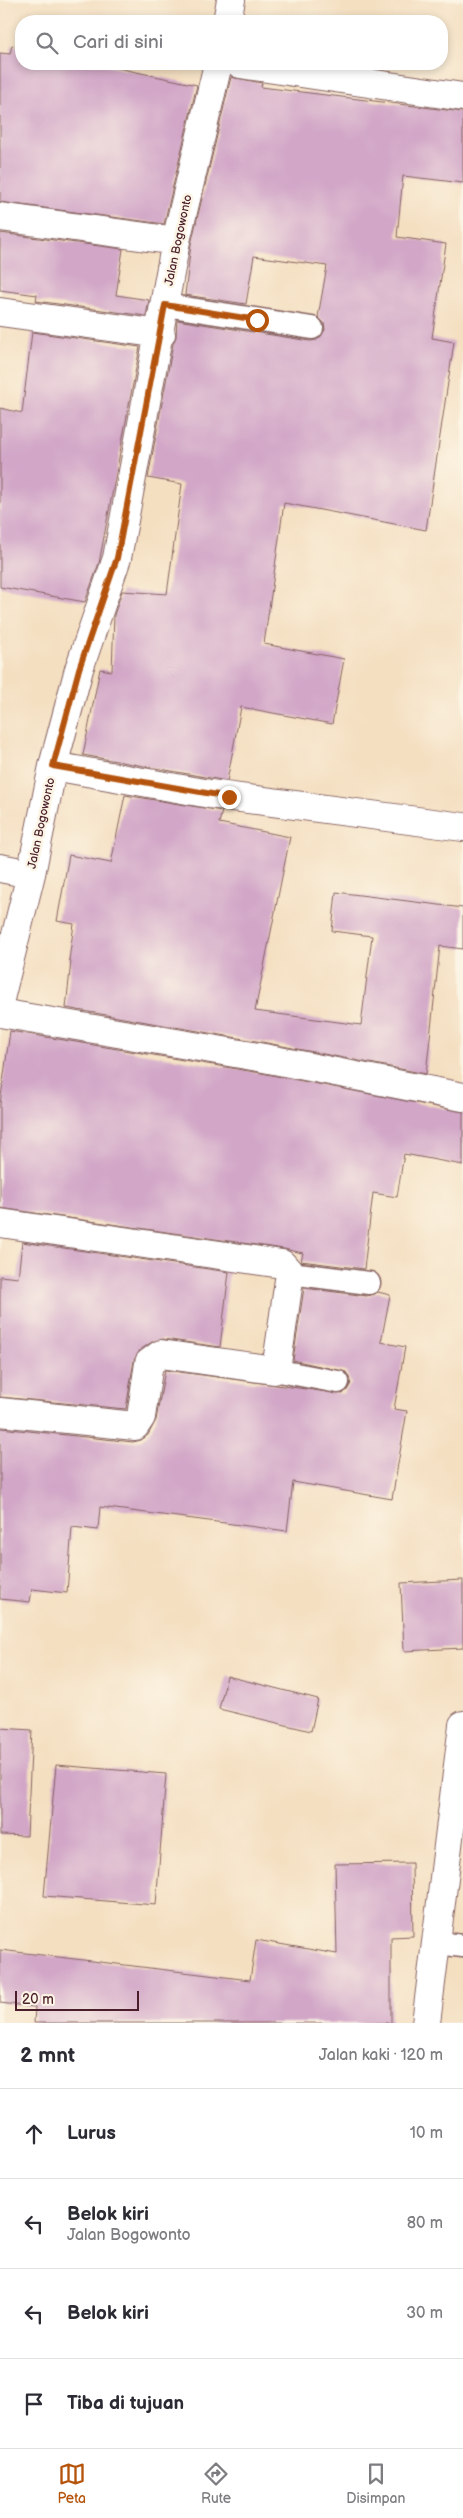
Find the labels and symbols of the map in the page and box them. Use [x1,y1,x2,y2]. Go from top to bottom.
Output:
street label: Jalan Bogowonto [162,193,195,287]
route start [246,309,269,332]
street label: Jalan Bogowonto [25,776,58,870]
route end [218,786,241,809]
scale bar [15,1988,139,2011]

